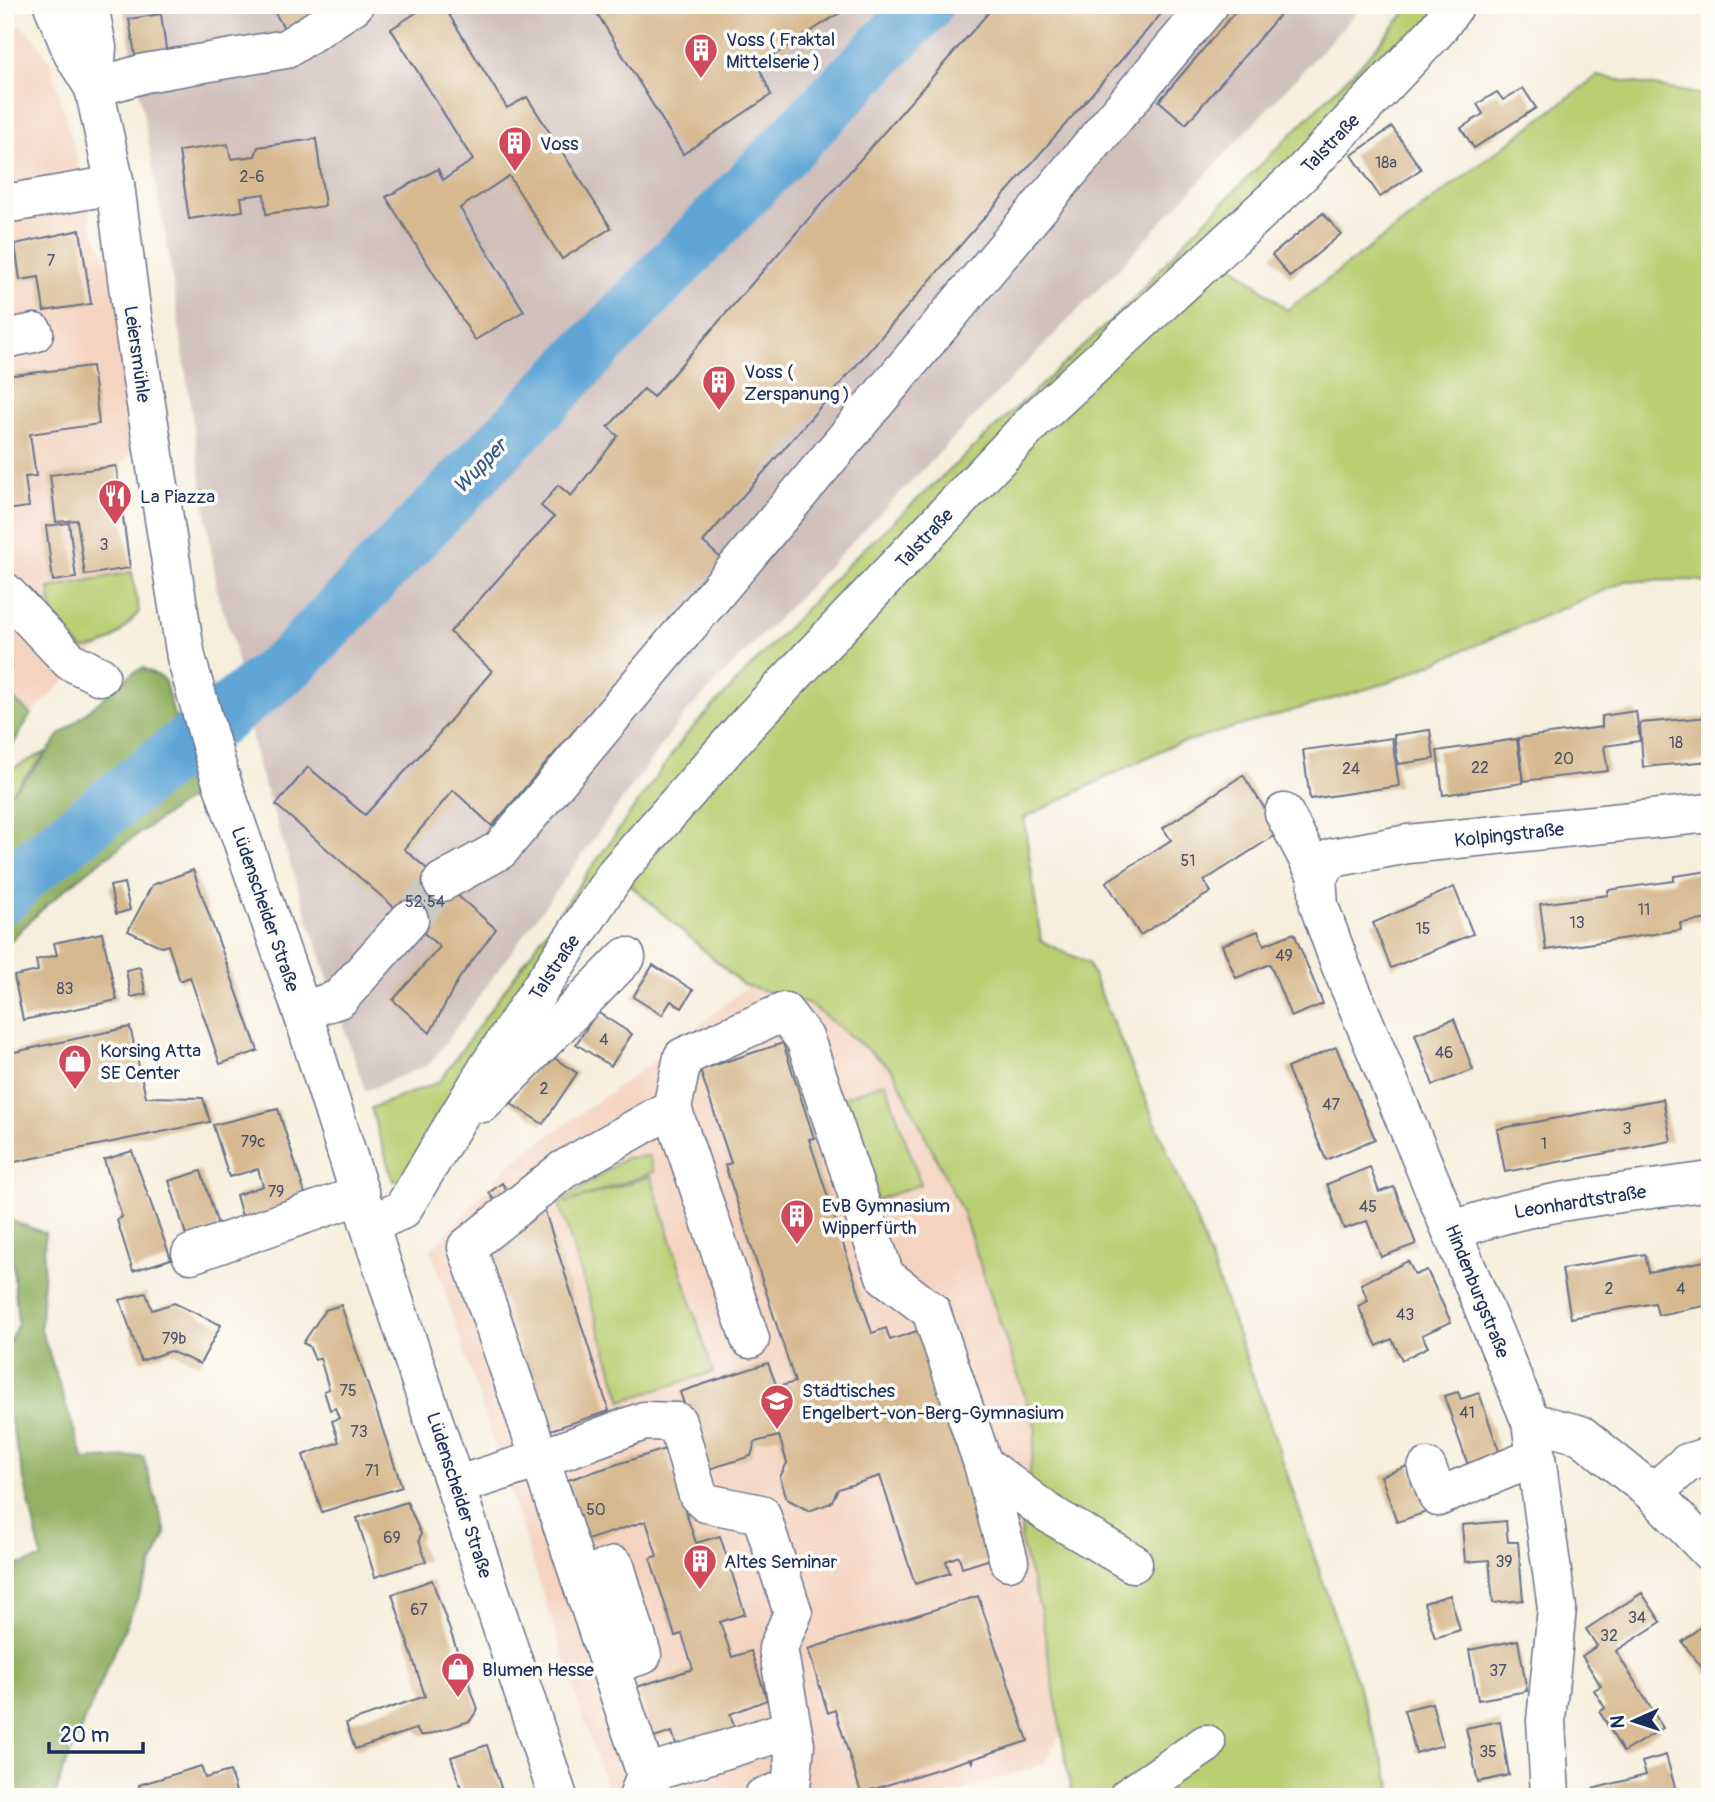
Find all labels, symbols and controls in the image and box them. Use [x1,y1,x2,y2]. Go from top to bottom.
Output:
place label: Voss ( Fraktal Mittelserie ) [726,28,835,74]
building icon: Voss ( Fraktal Mittelserie ) [682,31,720,80]
street label: Talstraße [1296,108,1366,179]
building icon: Voss [496,124,534,173]
place label: Voss [540,132,579,156]
house number: 18a [1375,153,1397,173]
house number: 2-6 [239,167,265,187]
house number: 7 [47,251,56,271]
street label: Leiersmühle [118,304,156,405]
place label: Voss ( Zerspanung ) [744,360,850,406]
building icon: Voss ( Zerspanung ) [700,363,738,412]
water label: Wupper [448,431,515,500]
restaurant icon: La Piazza [96,477,134,526]
place label: La Piazza [140,485,215,509]
street label: Talstraße [891,503,959,574]
house number: 3 [100,535,109,555]
house number: 18 [1669,733,1683,753]
house number: 20 [1554,749,1574,769]
house number: 22 [1471,758,1489,778]
house number: 24 [1342,759,1360,779]
street label: Kolpingstraße [1453,817,1566,853]
street label: Lüdenscheider Straße [226,824,305,996]
house number: 51 [1181,851,1195,871]
house number: 52;54 [405,892,445,912]
house number: 11 [1638,900,1650,920]
house number: 13 [1569,913,1585,933]
house number: 15 [1416,919,1430,939]
street label: Talstraße [524,930,586,1005]
house number: 49 [1275,946,1293,966]
house number: 83 [57,979,74,999]
house number: 4 [599,1030,609,1050]
place label: Korsing Atta SE Center [100,1039,201,1085]
shop icon: Korsing Atta SE Center [56,1042,94,1091]
house number: 46 [1435,1043,1453,1063]
house number: 2 [540,1079,549,1099]
house number: 47 [1322,1095,1340,1115]
house number: 3 [1623,1119,1632,1139]
house number: 79c [241,1132,265,1152]
house number: 1 [1541,1134,1547,1154]
street label: Leonhardtstraße [1512,1180,1649,1224]
house number: 79 [268,1182,284,1202]
place label: EvB Gymnasium Wipperfürth [822,1194,950,1240]
building icon: EvB Gymnasium Wipperfürth [778,1197,816,1246]
house number: 45 [1359,1197,1377,1217]
street label: Hindenburgstraße [1439,1221,1515,1362]
house number: 2 [1605,1279,1614,1299]
house number: 4 [1676,1279,1686,1299]
house number: 43 [1396,1305,1414,1325]
house number: 79b [162,1329,186,1349]
place label: Städtisches Engelbert-von-Berg-Gymnasium [802,1379,1064,1425]
house number: 75 [339,1381,357,1401]
school or university icon: Städtisches Engelbert-von-Berg-Gymnasium [758,1382,796,1431]
house number: 41 [1459,1403,1475,1423]
street label: Lüdenscheider Straße [421,1409,497,1582]
house number: 73 [350,1422,368,1442]
house number: 71 [365,1461,379,1481]
house number: 50 [586,1500,606,1520]
house number: 69 [383,1528,401,1548]
building icon: Altes Seminar [681,1542,719,1591]
place label: Altes Seminar [724,1550,837,1574]
house number: 39 [1495,1552,1513,1572]
house number: 67 [410,1600,428,1620]
house number: 34 [1628,1608,1646,1628]
house number: 32 [1600,1626,1618,1646]
shop icon: Blumen Hesse [439,1650,477,1699]
place label: Blumen Hesse [482,1658,595,1682]
house number: 37 [1489,1661,1507,1681]
north arrow [1600,1686,1670,1756]
scale bar [49,1711,144,1755]
text: N [1606,1715,1630,1729]
text: 20 m [60,1722,109,1749]
house number: 35 [1479,1742,1497,1762]

